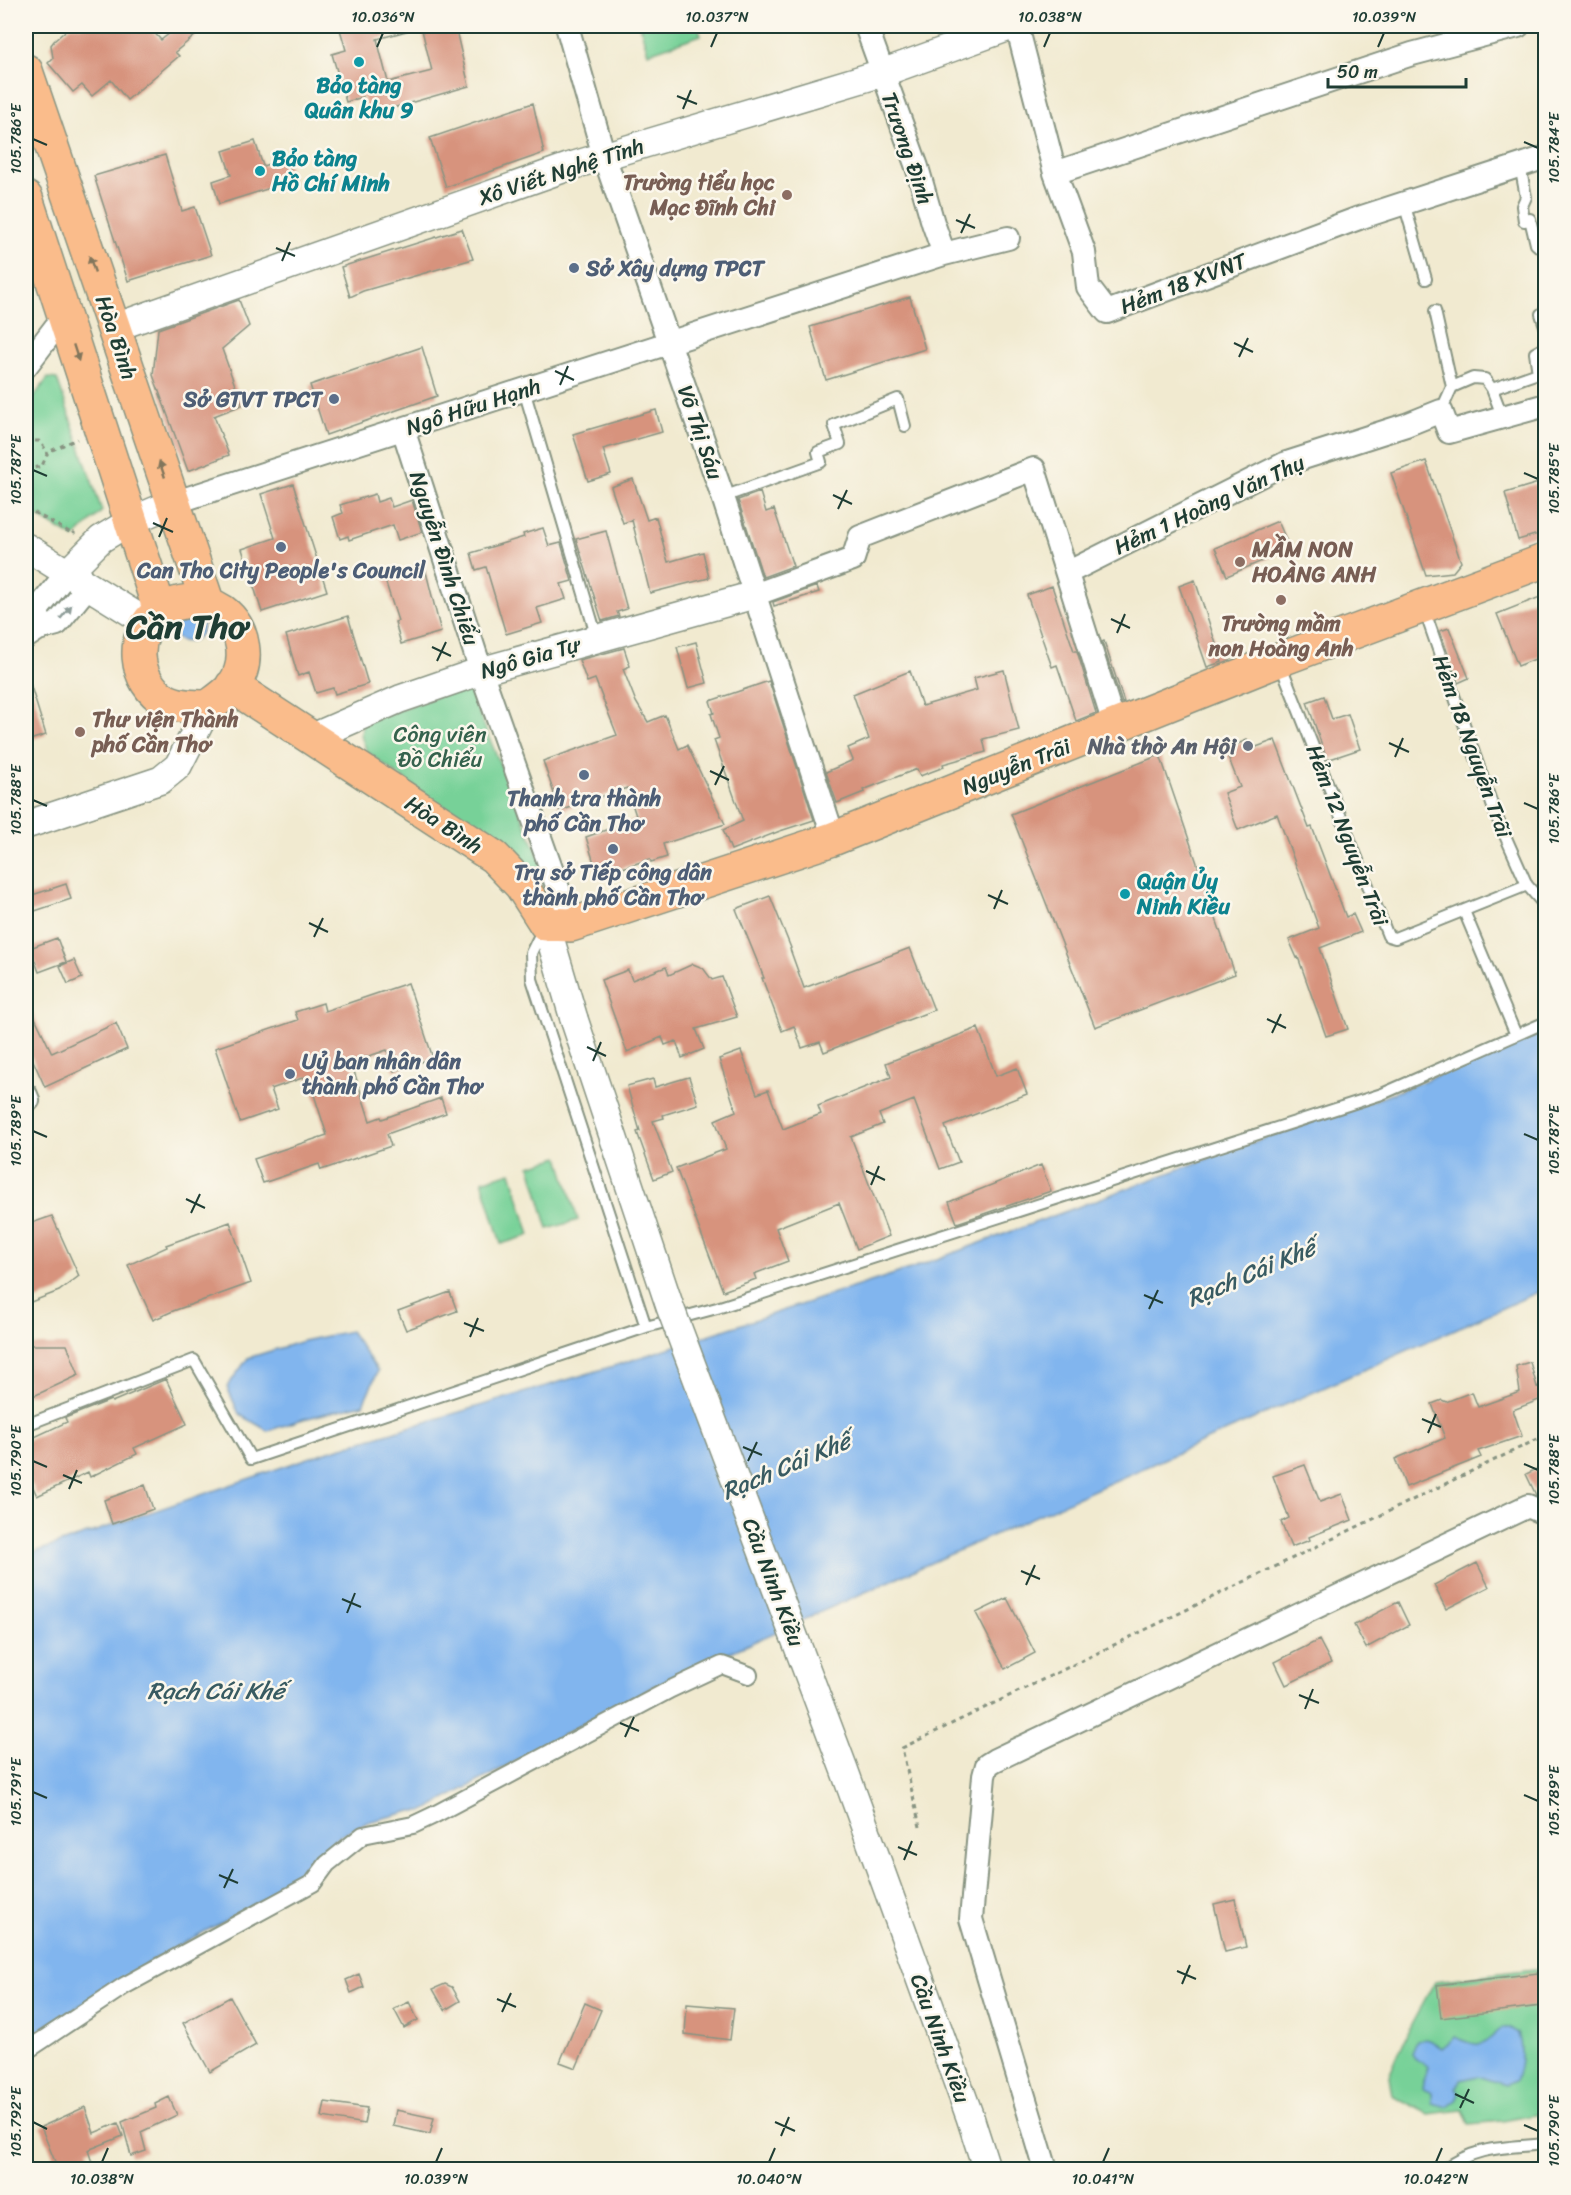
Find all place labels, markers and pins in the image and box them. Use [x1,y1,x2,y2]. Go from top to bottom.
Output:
marker: Bảo tàng Quân khu 9 [352,55,366,69]
place label: Bảo tàng Quân khu 9 [305,66,414,130]
place label: Bảo tàng Hồ Chí Minh [271,139,390,203]
place label: Trường tiểu học Mạc Đĩnh Chi [623,163,777,227]
marker: Bảo tàng Hồ Chí Minh [253,164,267,178]
marker: Trường tiểu học Mạc Đĩnh Chi [780,188,794,202]
place label: Sở Xây dựng TPCT [585,249,766,288]
marker: Sở Xây dựng TPCT [567,261,581,275]
place label: Sở GTVT TPCT [182,380,324,419]
marker: Sở GTVT TPCT [327,392,341,406]
place label: MẦM NON HOÀNG ANH [1251,530,1377,594]
marker: Can Tho City People's Council [274,540,288,554]
place label: Can Tho City People's Council [136,551,427,590]
marker: MẦM NON HOÀNG ANH [1233,555,1247,569]
marker: Trường mầm non Hoàng Anh [1274,593,1288,607]
place label: Trường mầm non Hoàng Anh [1207,604,1354,668]
place label: Thư viện Thành phố Cần Thơ [90,700,239,764]
marker: Thư viện Thành phố Cần Thơ [73,725,87,739]
place label: Nhà thờ An Hội [1087,727,1238,766]
marker: Nhà thờ An Hội [1241,739,1255,753]
marker: Thanh tra thành phố Cần Thơ [577,768,591,782]
place label: Thanh tra thành phố Cần Thơ [507,779,662,843]
marker: Trụ sở Tiếp công dân thành phố Cần Thơ [606,842,620,856]
place label: Trụ sở Tiếp công dân thành phố Cần Thơ [514,853,712,917]
place label: Quận Ủy Ninh Kiều [1136,862,1230,926]
marker: Quận Ủy Ninh Kiều [1118,887,1132,901]
place label: Uỷ ban nhân dân thành phố Cần Thơ [302,1042,485,1106]
marker: Uỷ ban nhân dân thành phố Cần Thơ [283,1067,297,1081]

